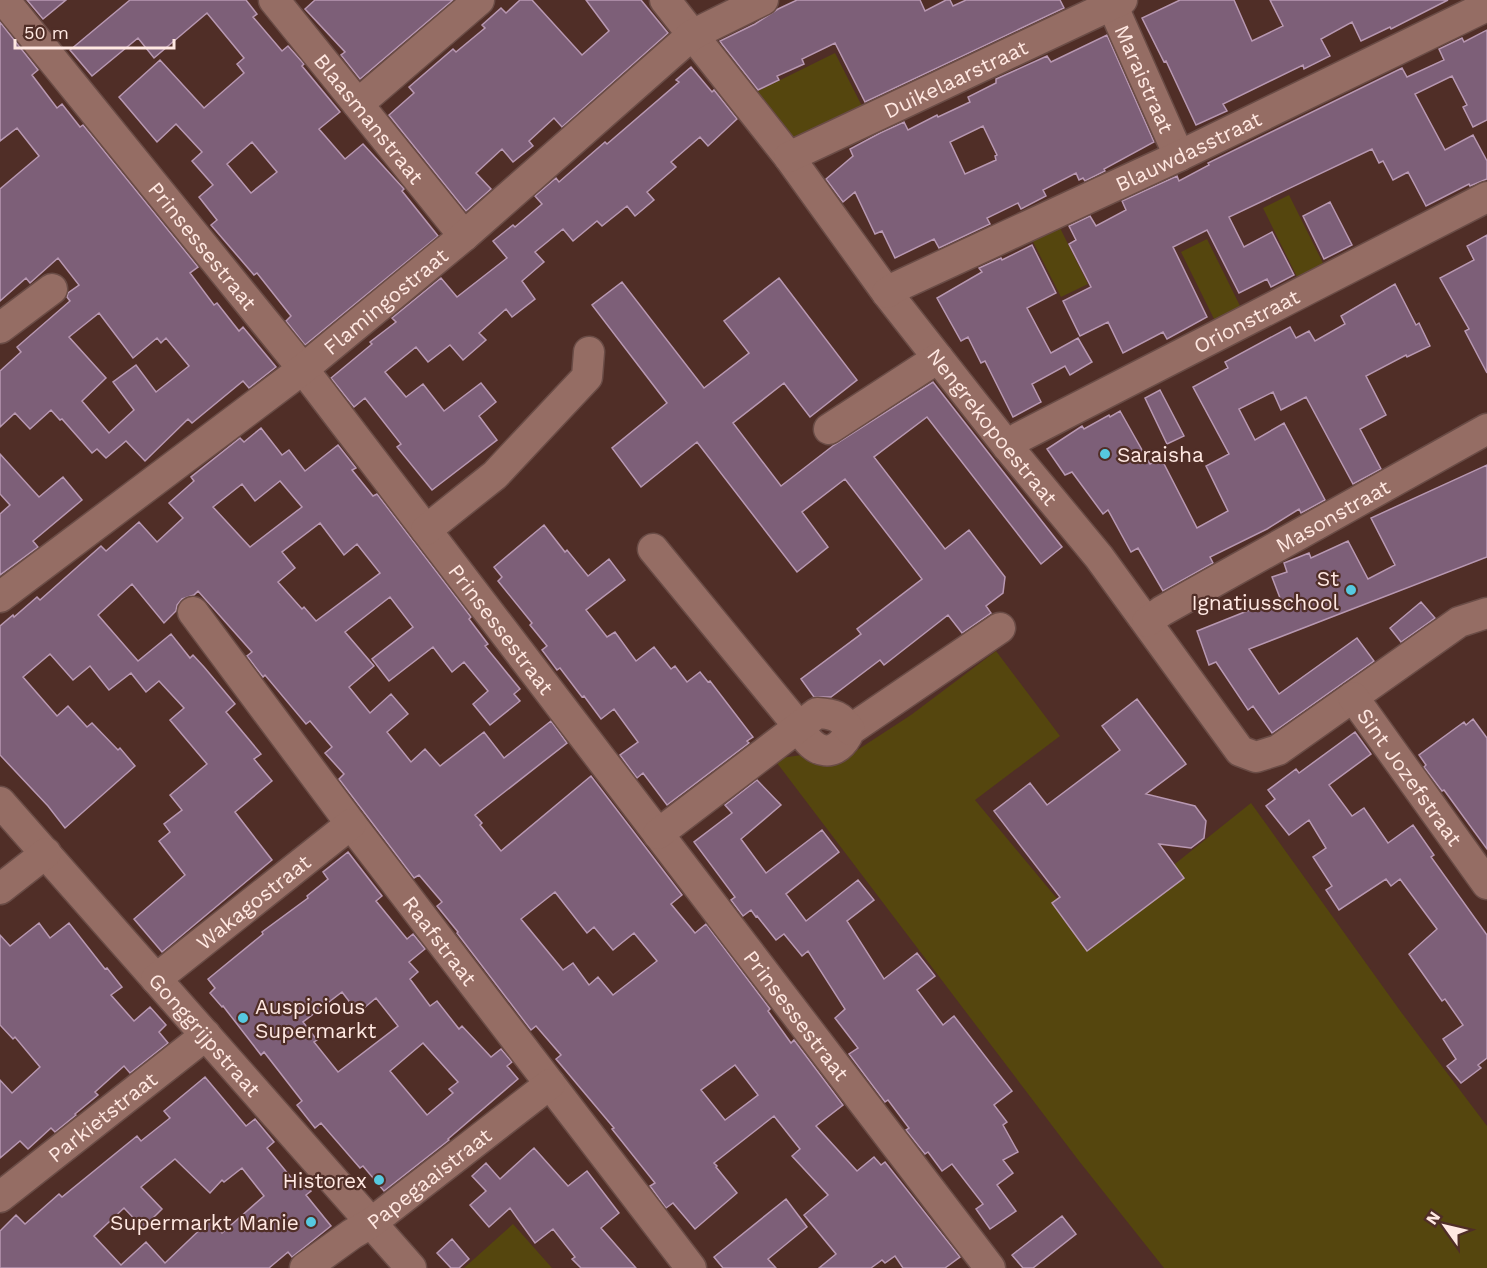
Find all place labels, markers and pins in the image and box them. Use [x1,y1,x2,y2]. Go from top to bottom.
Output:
place label: Saraisha [1117,442,1204,467]
marker: Saraisha [1098,447,1112,461]
place label: St Ignatiusschool [1192,566,1340,615]
marker: St Ignatiusschool [1344,583,1358,597]
place label: Auspicious Supermarkt [255,994,377,1043]
marker: Auspicious Supermarkt [236,1011,250,1025]
place label: Historex [282,1168,367,1193]
marker: Historex [372,1173,386,1187]
place label: Supermarkt Manie [110,1210,299,1235]
marker: Supermarkt Manie [304,1215,318,1229]

